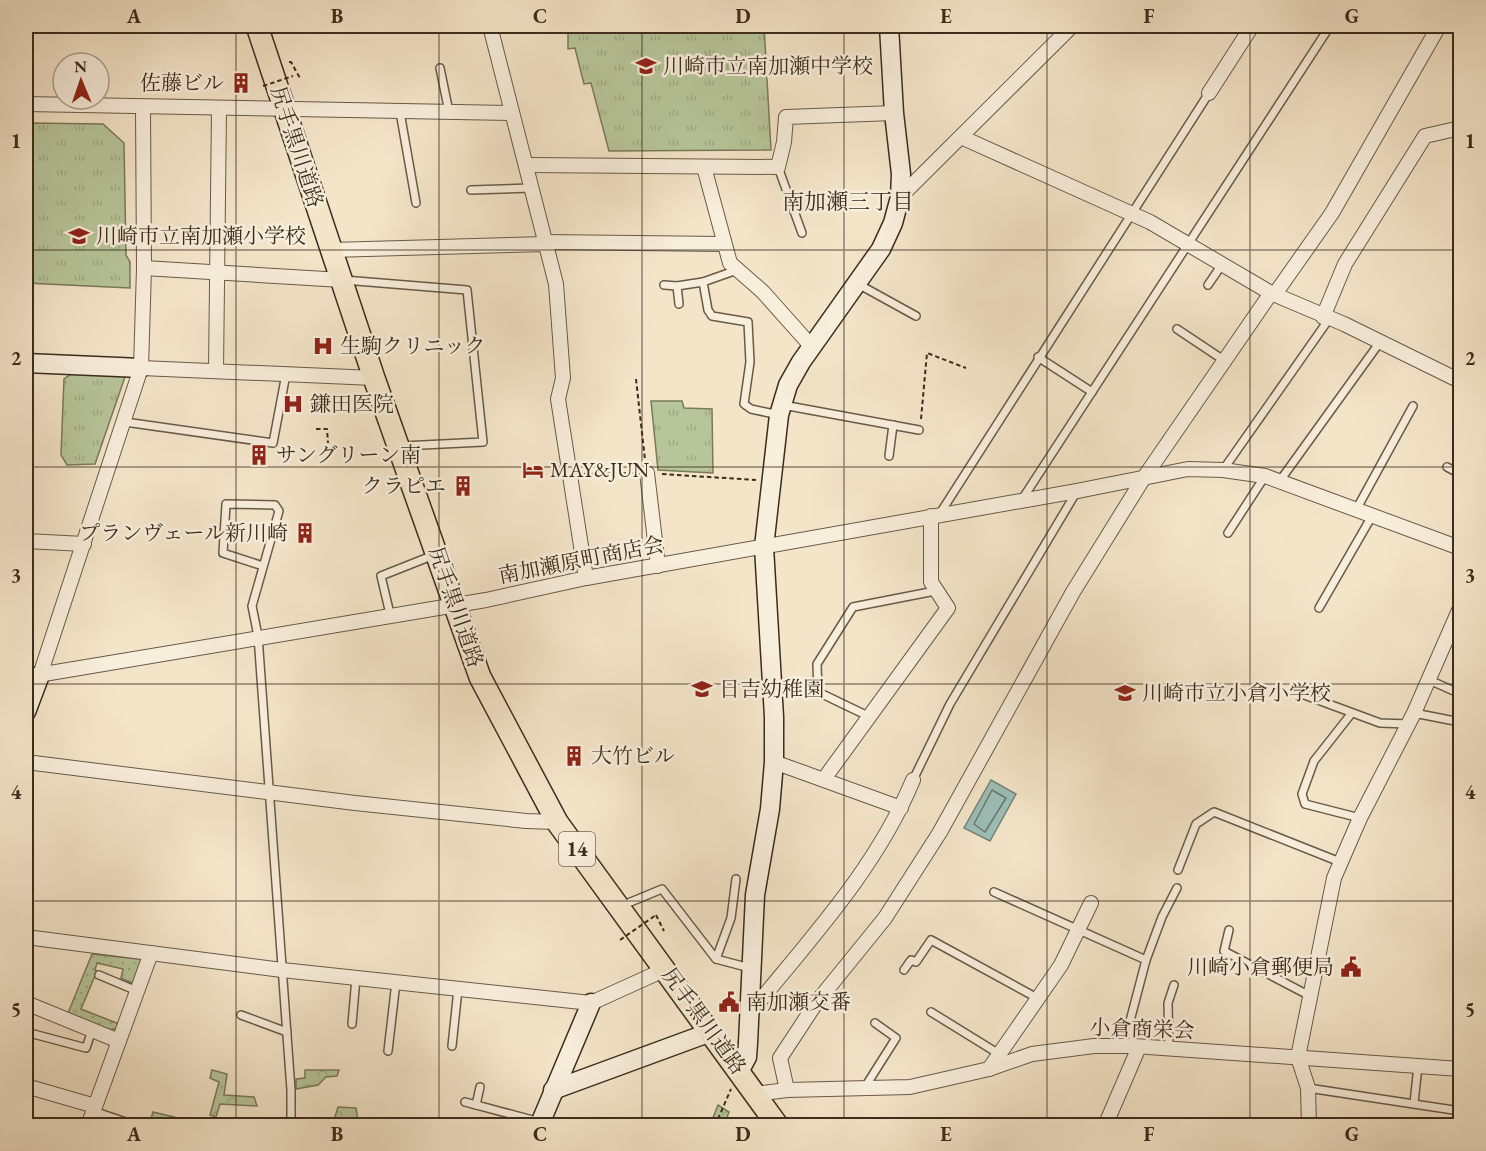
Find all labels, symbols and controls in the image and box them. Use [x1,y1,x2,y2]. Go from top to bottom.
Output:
text: A [126,3,142,29]
text: B [331,3,343,29]
text: C [533,3,547,29]
text: D [735,3,751,29]
text: E [940,3,952,29]
text: F [1144,3,1155,29]
text: G [1345,3,1359,29]
north arrow [51,51,111,111]
place label: 川崎市立南加瀬中学校 [663,52,873,79]
school or university icon: 川崎市立南加瀬中学校 [634,54,658,78]
text: N [74,56,87,77]
place label: 佐藤ビル [140,69,224,96]
building icon: 佐藤ビル [229,71,253,95]
street label: 尻手黒川道路 [265,83,330,211]
text: 1 [11,128,21,154]
text: 1 [1465,128,1475,154]
district label: 南加瀬三丁目 [782,187,914,216]
place label: 川崎市立南加瀬小学校 [96,222,306,249]
school or university icon: 川崎市立南加瀬小学校 [67,224,91,248]
place label: 生駒クリニック [340,332,486,359]
hospital icon: 生駒クリニック [311,334,335,358]
text: 2 [11,345,22,371]
text: 2 [1465,345,1476,371]
place label: 鎌田医院 [310,390,394,417]
hospital icon: 鎌田医院 [281,392,305,416]
place label: サングリーン南 [276,441,421,468]
building icon: サングリーン南 [247,443,271,467]
place label: MAY&JUN [550,456,650,483]
hotel icon: MAY&JUN [521,458,545,482]
place label: クラピエ [362,472,446,499]
building icon: クラピエ [451,474,475,498]
place label: プランヴェール新川崎 [79,519,288,546]
building icon: プランヴェール新川崎 [293,521,317,545]
street label: 南加瀬原町商店会 [496,530,666,589]
street label: 尻手黒川道路 [423,543,490,671]
text: 3 [11,562,21,588]
text: 3 [1465,562,1475,588]
place label: 日吉幼稚園 [719,675,824,702]
school or university icon: 日吉幼稚園 [690,677,714,701]
place label: 川崎市立小倉小学校 [1142,679,1331,706]
school or university icon: 川崎市立小倉小学校 [1113,681,1137,705]
place label: 大竹ビル [591,742,675,769]
building icon: 大竹ビル [562,744,586,768]
text: 4 [11,779,22,805]
text: 4 [1465,779,1476,805]
road number: 14 [559,832,595,866]
place label: 川崎小倉郵便局 [1187,953,1334,980]
public building icon: 川崎小倉郵便局 [1339,955,1363,979]
street label: 尻手黒川道路 [656,962,752,1080]
place label: 南加瀬交番 [746,988,851,1015]
public building icon: 南加瀬交番 [717,990,741,1014]
text: 5 [11,996,21,1022]
text: 5 [1465,996,1475,1022]
street label: 小倉商栄会 [1089,1013,1195,1044]
text: A [126,1121,142,1147]
text: B [331,1121,343,1147]
text: C [533,1121,547,1147]
text: D [735,1121,751,1147]
text: E [940,1121,952,1147]
text: F [1144,1121,1155,1147]
text: G [1345,1121,1359,1147]

